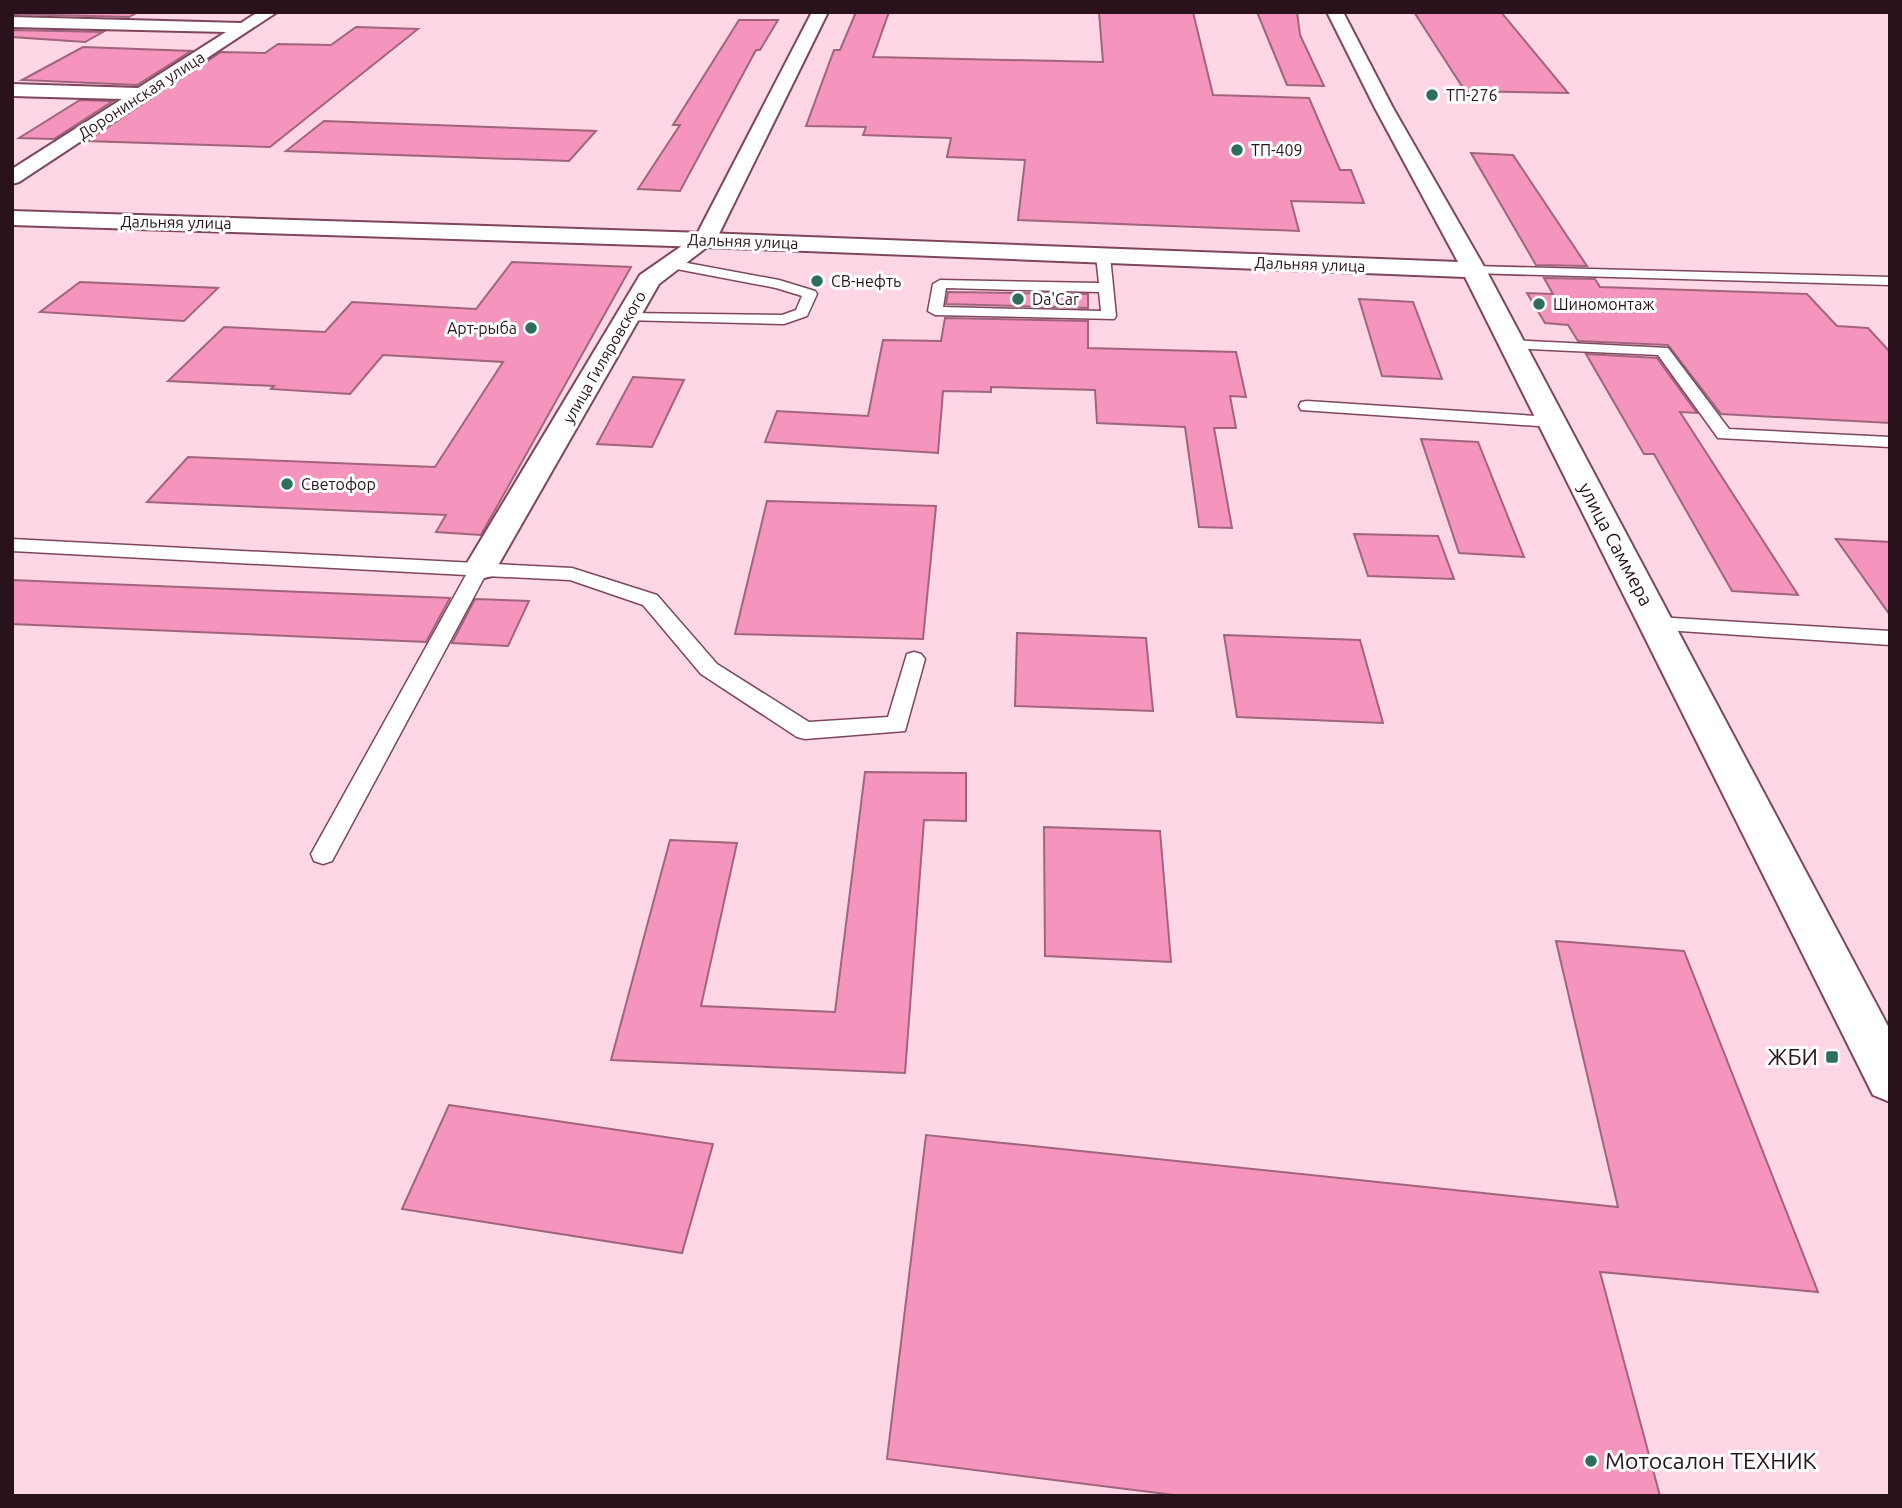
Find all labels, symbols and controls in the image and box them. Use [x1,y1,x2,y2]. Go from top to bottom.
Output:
street label: Доронинская улица [74,47,208,143]
place label: ТП-276 [1446,86,1498,104]
marker: ТП-276 [1424,87,1440,103]
place label: ТП-409 [1251,141,1303,159]
marker: ТП-409 [1229,142,1245,158]
street label: Дальняя улица [120,212,232,232]
street label: Дальняя улица [687,230,799,252]
street label: Дальняя улица [1254,253,1366,275]
place label: СВ-нефть [831,272,901,290]
marker: СВ-нефть [809,273,825,289]
street label: улица Гиляровского [559,288,649,426]
place label: Da'Car [1032,290,1079,308]
marker: Da'Car [1010,291,1026,307]
place label: Шиномонтаж [1553,295,1654,313]
marker: Шиномонтаж [1531,296,1547,312]
place label: Арт-рыба [447,319,517,337]
marker: Арт-рыба [523,320,539,336]
place label: Светофор [301,475,376,493]
marker: Светофор [279,476,295,492]
street label: улица Саммера [1574,478,1658,610]
place label: ЖБИ [1768,1044,1818,1069]
marker: ЖБИ [1824,1049,1840,1065]
place label: Мотосалон ТЕХНИК [1605,1448,1817,1473]
marker: Мотосалон ТЕХНИК [1583,1453,1599,1469]

